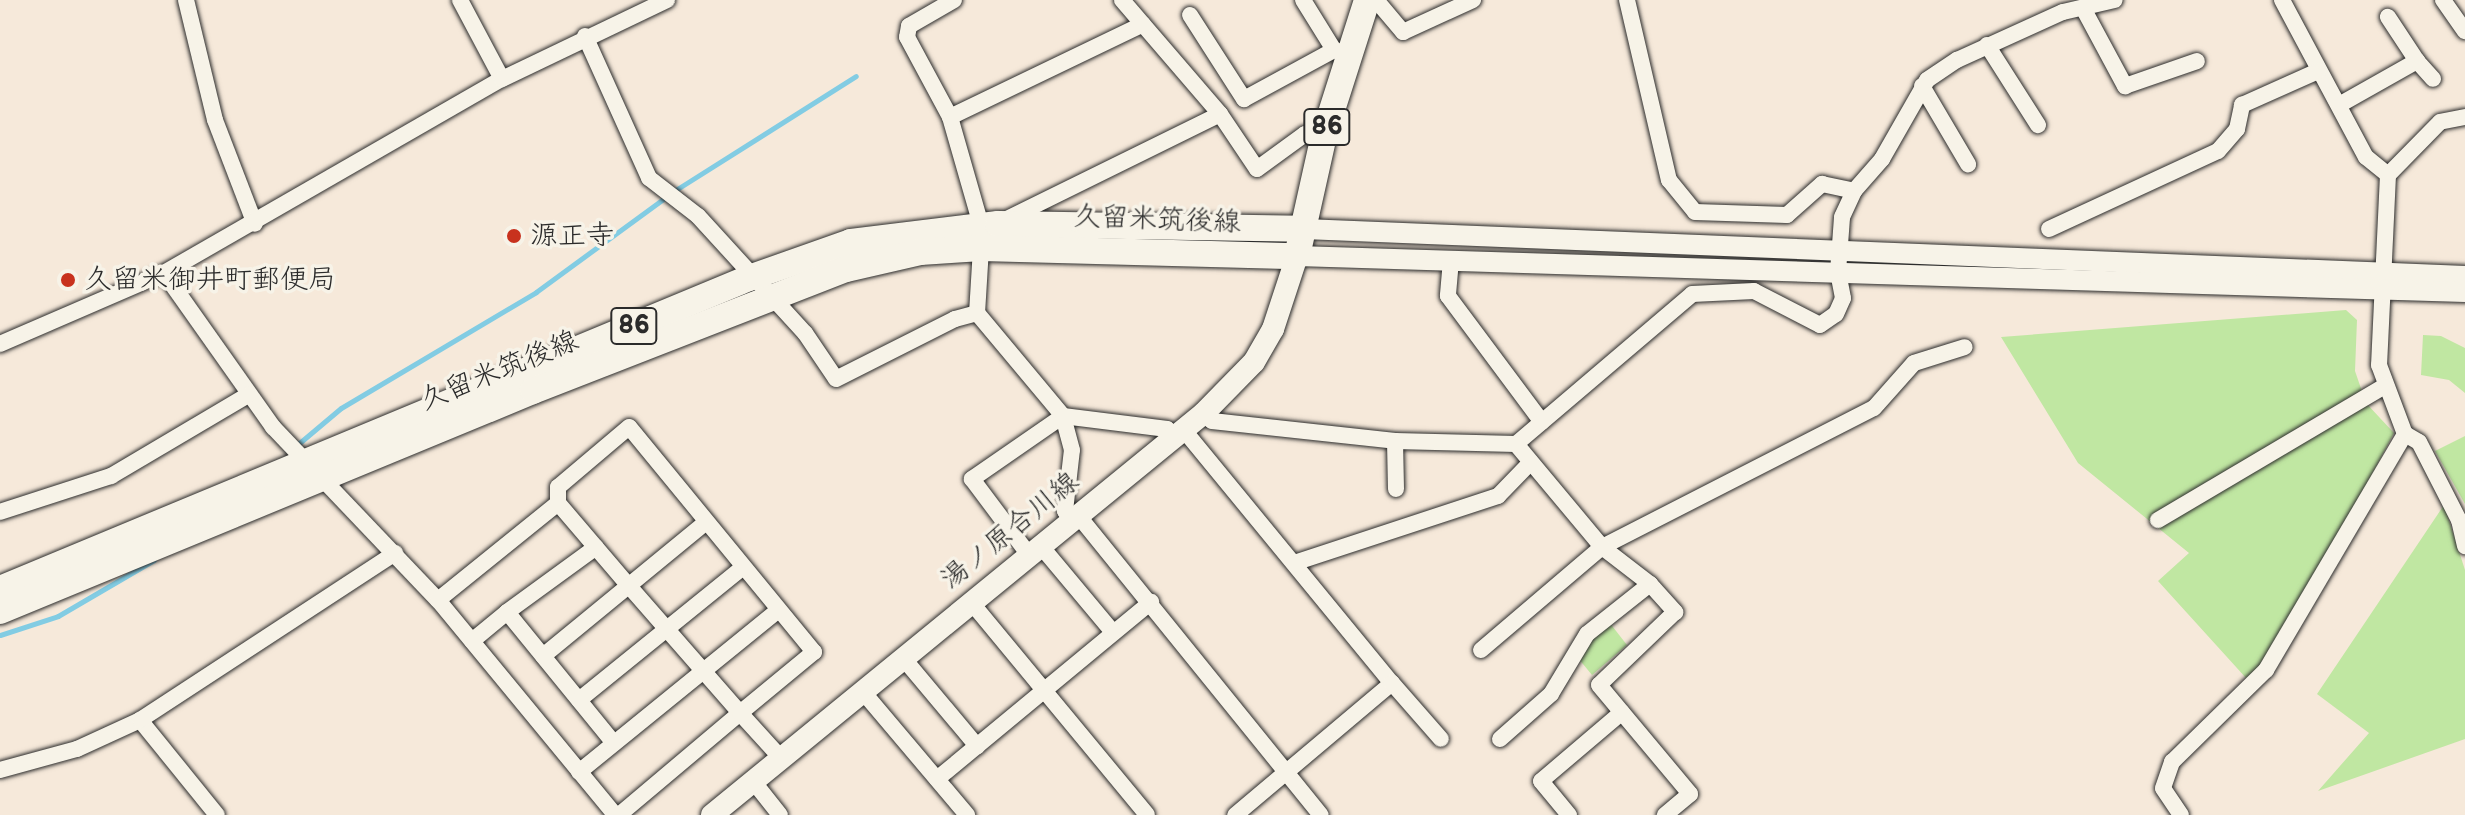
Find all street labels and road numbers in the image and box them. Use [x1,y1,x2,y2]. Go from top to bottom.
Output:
road number: 86 [1303,105,1351,149]
street label: 久留米筑後線 [1072,200,1242,240]
road number: 86 [610,304,658,348]
street label: 久留米筑後線 [415,324,583,418]
street label: 湯ノ原合川線 [934,465,1086,597]

